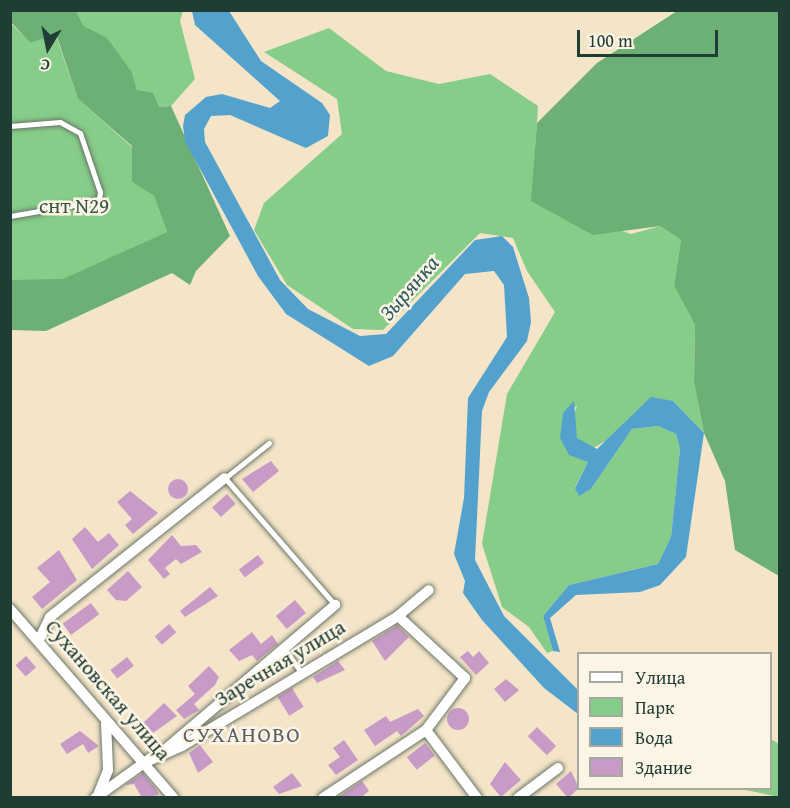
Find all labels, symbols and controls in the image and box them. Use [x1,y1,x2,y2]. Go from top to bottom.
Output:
north arrow [18,18,78,78]
scale bar [580,18,721,56]
text: 100 m [588,27,633,54]
text: С [38,53,51,78]
park label: снт N29 [39,193,109,219]
water label: Зырянка [374,250,444,326]
street label: Сухановская улица [40,614,176,766]
street label: Заречная улица [210,614,350,712]
legend [577,652,772,790]
text: Улица [635,664,685,691]
text: Парк [635,694,674,721]
district label: СУХАНОВО [183,722,301,748]
text: Вода [635,724,673,751]
text: Здание [635,754,692,781]

